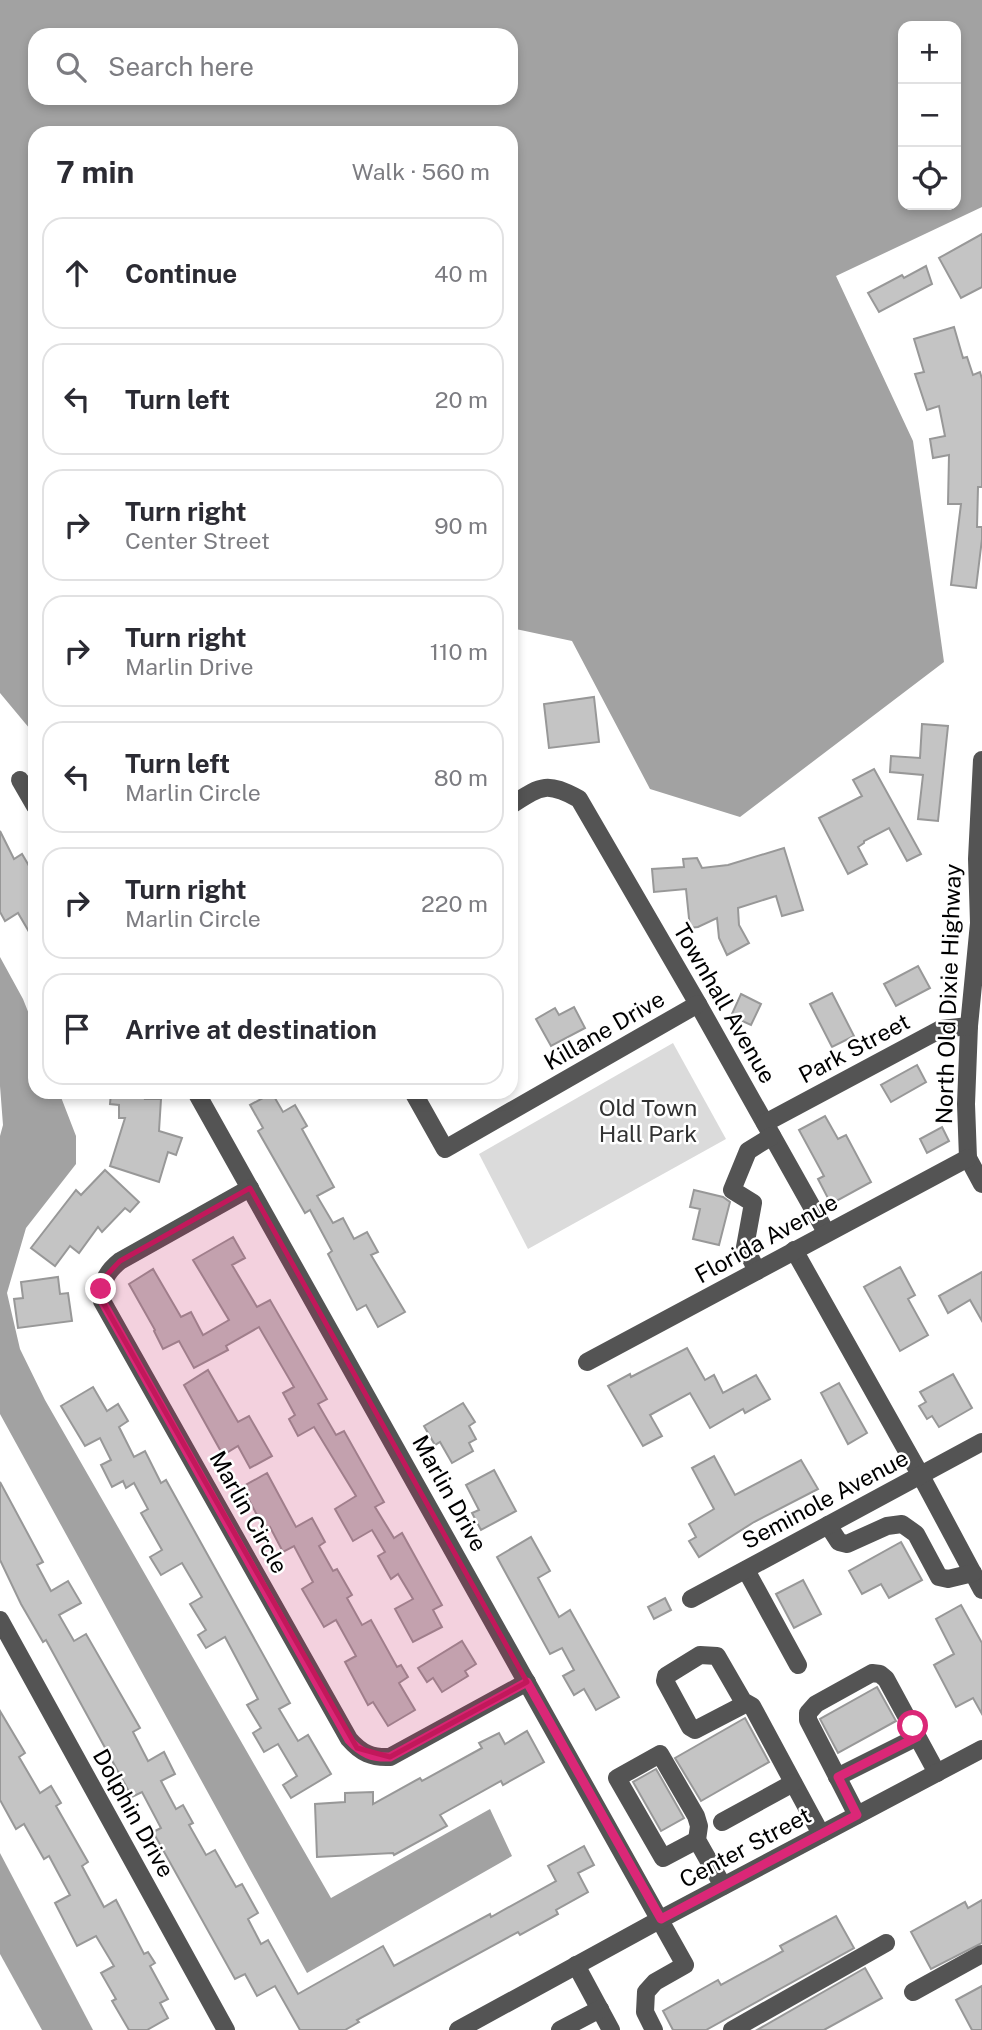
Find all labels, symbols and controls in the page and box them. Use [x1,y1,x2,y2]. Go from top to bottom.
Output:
map controls [898,21,961,210]
button: + [898,21,961,84]
search box [28,28,518,105]
icon: search [52,48,90,86]
text: Search here [108,51,254,82]
button: − [898,84,961,147]
button: locate [898,147,961,210]
text: 7 min [56,154,134,190]
text: Walk · 560 m [352,158,490,185]
icon: ahead [58,254,96,292]
text: Continue [125,258,237,289]
text: 40 m [434,260,488,287]
icon: left [58,380,96,418]
text: Turn left [125,384,230,415]
text: 20 m [435,386,488,413]
text: Turn right [125,496,247,527]
icon: right [58,506,96,544]
text: 90 m [434,512,488,539]
text: Center Street [125,527,270,554]
text: Turn right [125,622,247,653]
icon: right [58,632,96,670]
text: 110 m [430,638,488,665]
text: Marlin Drive [125,653,254,680]
text: Turn left [125,748,230,779]
icon: left [58,758,96,796]
text: 80 m [434,764,488,791]
text: Marlin Circle [125,779,261,806]
street label: North Old Dixie Highway [930,863,966,1125]
text: Turn right [125,874,247,905]
icon: right [58,884,96,922]
text: 220 m [421,890,488,917]
text: Marlin Circle [125,905,261,932]
street label: Townhall Avenue [668,918,782,1088]
street label: Killane Drive [539,985,669,1075]
street label: Park Street [794,1007,914,1089]
icon: arrive [58,1010,96,1048]
text: Arrive at destination [125,1014,377,1045]
park label: Old Town Hall Park [599,1094,697,1147]
street label: Florida Avenue [690,1188,842,1288]
route end [85,1273,116,1304]
street label: Marlin Drive [407,1430,493,1556]
street label: Seminole Avenue [737,1444,913,1554]
street label: Marlin Circle [204,1446,294,1578]
route start [897,1710,928,1741]
street label: Dolphin Drive [88,1744,180,1882]
street label: Center Street [675,1801,815,1893]

